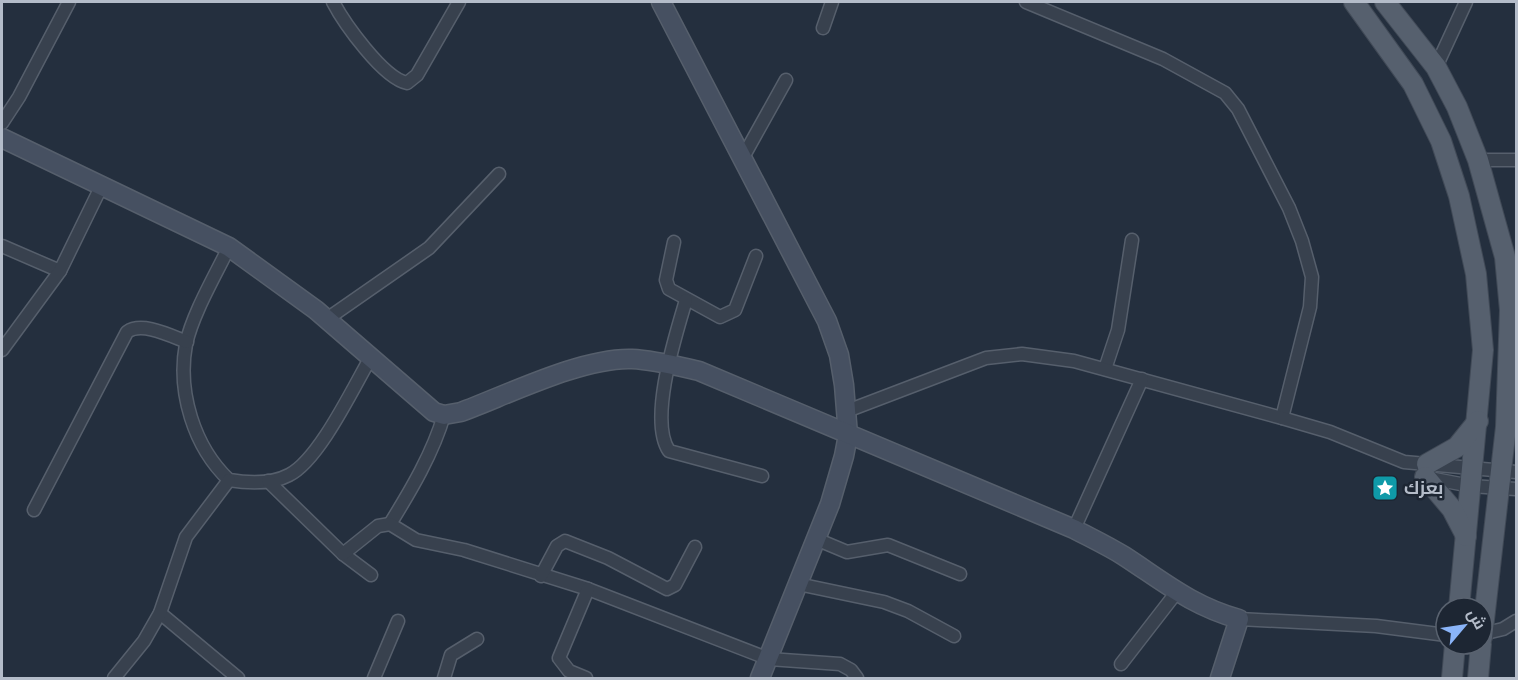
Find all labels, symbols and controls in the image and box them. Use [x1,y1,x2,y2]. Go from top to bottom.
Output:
place icon: بعزك [1370,473,1400,503]
place label: بعزك [1404,477,1443,499]
north arrow [1434,596,1494,656]
text: ش [1463,605,1491,633]

